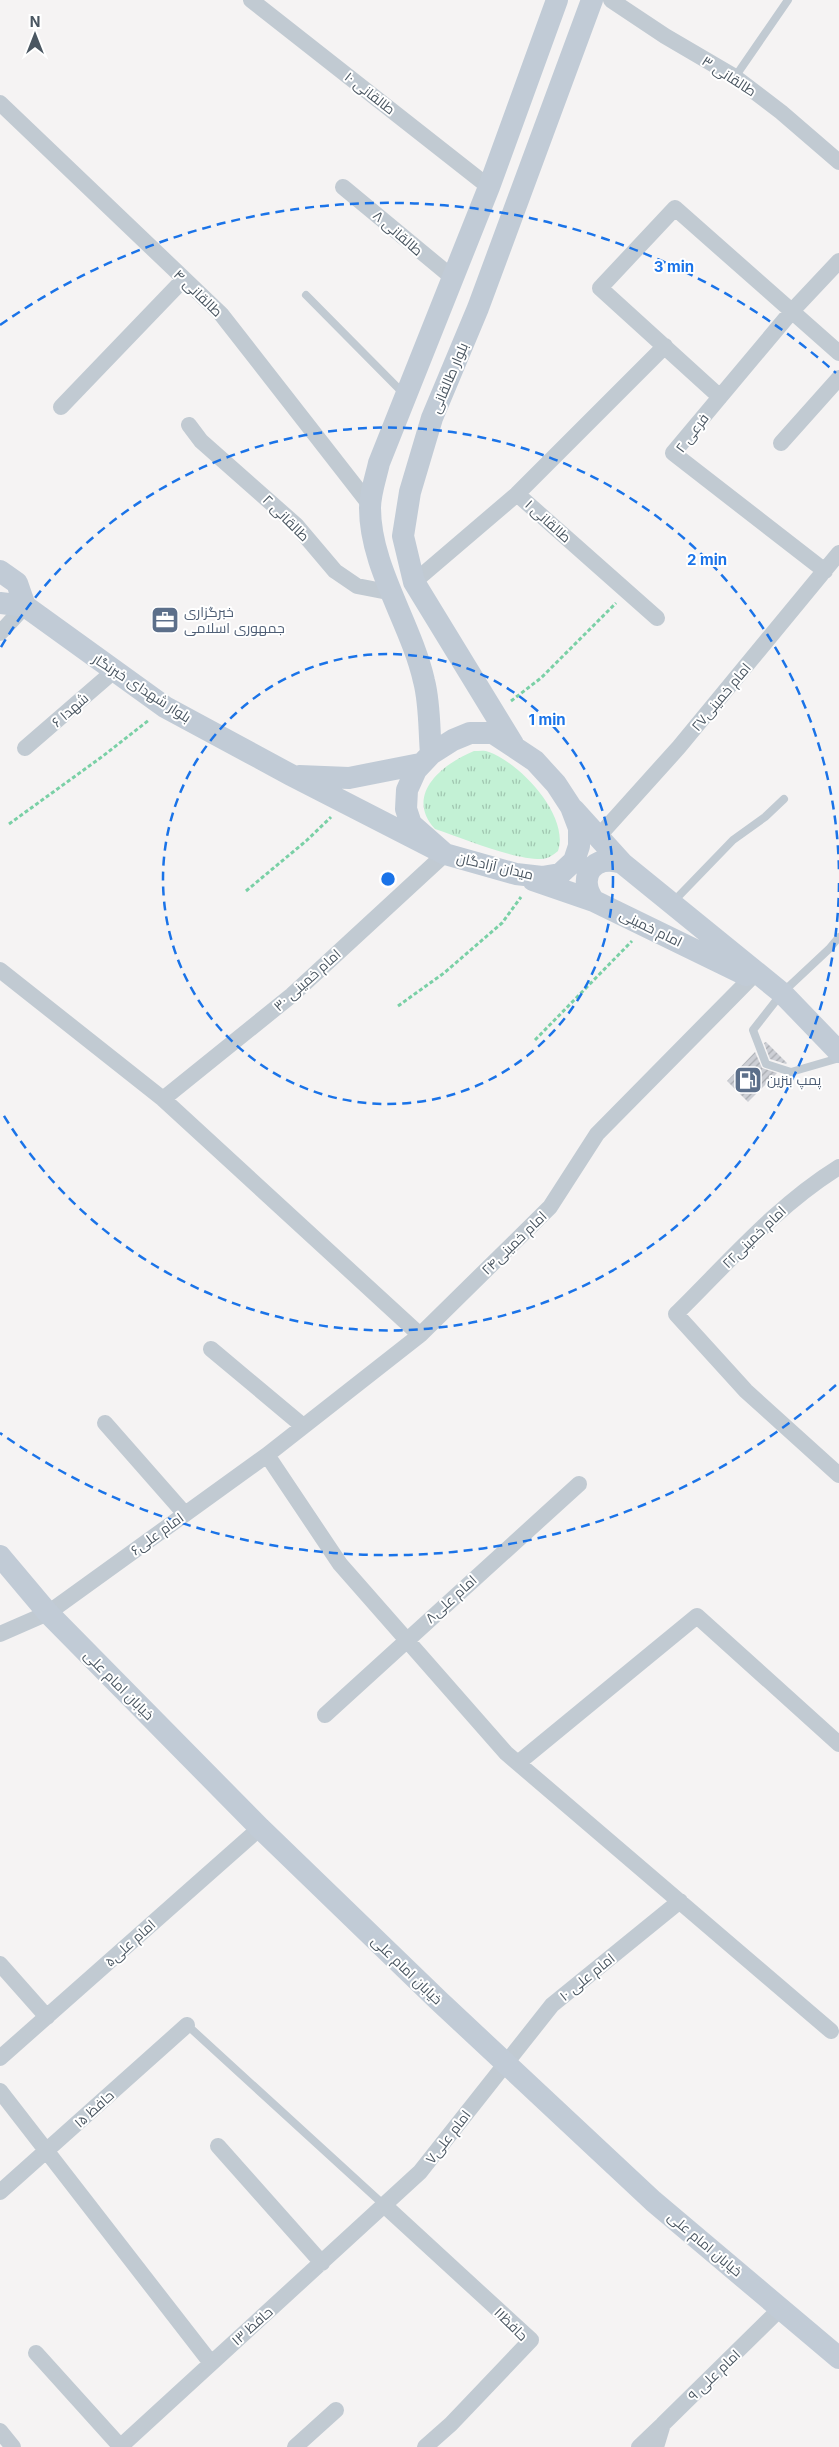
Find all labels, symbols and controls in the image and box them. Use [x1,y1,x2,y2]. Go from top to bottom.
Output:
north arrow [10,10,60,60]
text: N [30,13,40,30]
street label: طالقانی ۳ [699,52,759,99]
street label: طالقانی ۱۰ [342,68,399,118]
street label: طالقانی ۸ [370,206,427,259]
text: 3 min [654,257,694,276]
street label: طالقانی ۴ [171,265,226,320]
street label: بلوار طالقانی [426,340,471,416]
street label: فرعی ۲ [671,410,712,456]
street label: طالقانی ۲ [260,491,313,544]
street label: طالقانی ۱ [522,496,575,546]
text: 2 min [687,550,727,569]
place label: خبرگزاری جمهوری اسلامی [184,603,285,636]
office icon: خبرگزاری جمهوری اسلامی [150,605,180,635]
street label: بلوار شهدای خبرنگار [89,649,195,726]
street label: امام خمینی۲۷ [687,659,756,735]
street label: شهد۱ ۶ [48,689,92,730]
text: 1 min [528,710,566,729]
street label: میدان آزادگان [455,848,535,883]
centre of rings [379,870,397,888]
street label: امام خمینی [616,905,685,952]
street label: امام خمینی ۳۰ [270,945,345,1016]
fuel station icon: پمپ بنزین [733,1065,763,1095]
place label: پمپ بنزین [767,1071,821,1090]
street label: امام خمینی۲۲ [718,1202,791,1273]
street label: امام خمینی۲۴ [477,1207,551,1279]
street label: امام علی۶ [127,1509,188,1560]
street label: امام علی۸ [421,1571,481,1628]
street label: خیابان امام علی [80,1646,158,1724]
street label: امام علی۵ [101,1915,160,1971]
street label: خیابان امام علی [367,1932,446,2009]
street label: امام علی ۱۰ [556,1949,619,2006]
street label: حافظ ۱۵ [70,2086,117,2131]
street label: امام علی۷ [421,2107,475,2168]
street label: خیابان امام علی [663,2208,746,2281]
street label: حافظ ۱۳ [228,2303,276,2348]
street label: حافظ۱۱ [491,2303,532,2344]
street label: امام علی ۹ [684,2346,745,2405]

